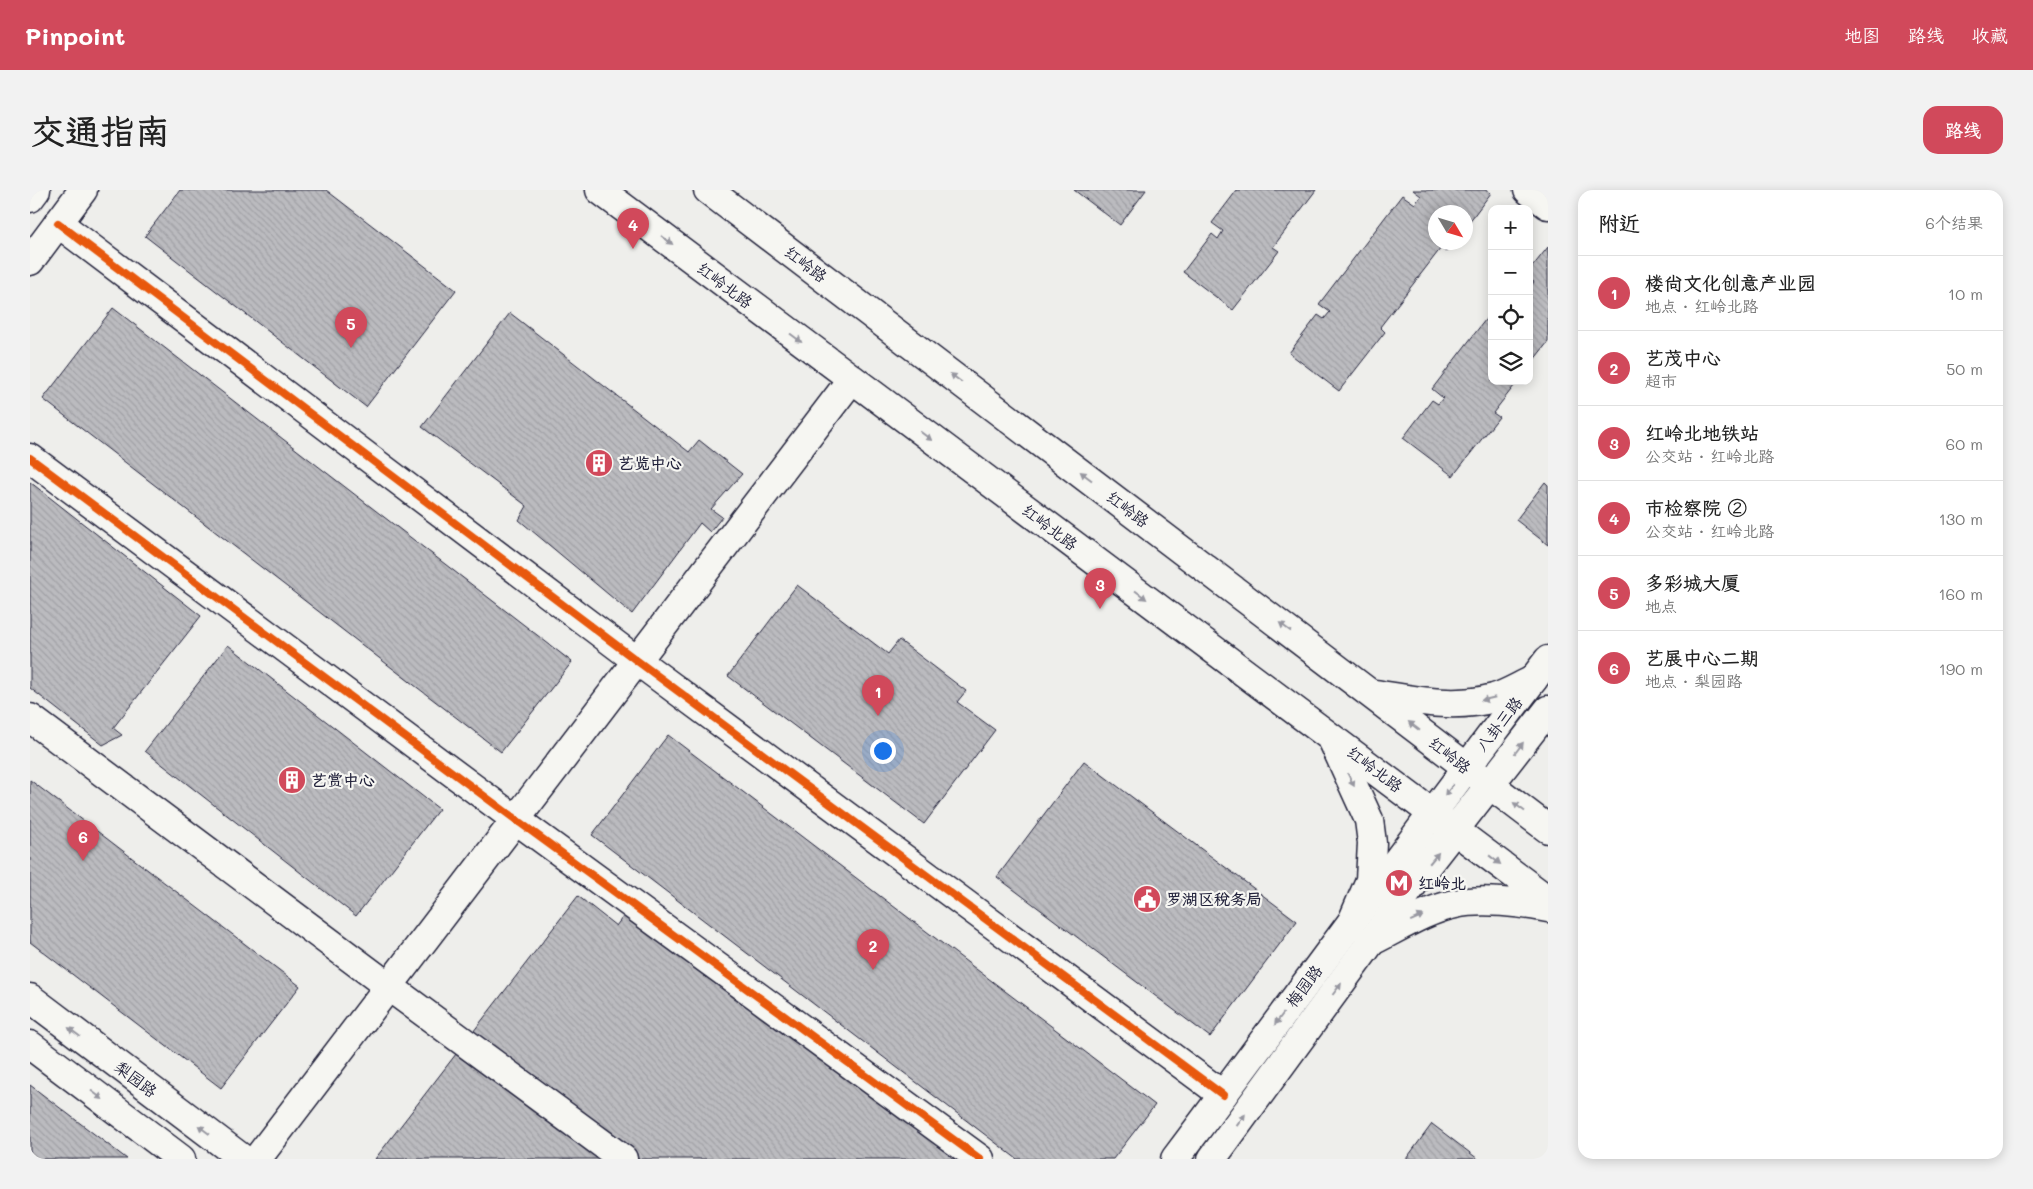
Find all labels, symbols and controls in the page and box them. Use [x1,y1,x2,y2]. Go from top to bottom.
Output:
text: Pinpoint [25,20,126,51]
text: 地图 [1844,23,1880,47]
text: 路线 [1908,23,1944,47]
text: 收藏 [1972,23,2008,47]
button: 路线 [1923,106,2003,154]
text: 交通指南 [30,107,170,153]
north arrow [1428,205,1473,250]
map controls [1488,205,1533,385]
button: + [1488,205,1533,250]
pin: 4 [617,208,649,249]
text: 附近 [1598,209,1640,236]
text: 6个结果 [1925,212,1983,233]
one-way arrow [660,235,673,246]
street label: 红岭路 [781,241,832,286]
button: − [1488,250,1533,295]
street label: 红岭北路 [693,257,757,312]
text: 楼尚文化创意产业园 [1645,270,1816,295]
text: 1 [1610,283,1618,304]
text: 10 m [1948,283,1983,304]
button: locate [1488,295,1533,340]
text: 地点 · 红岭北路 [1645,295,1758,316]
pin: 5 [335,307,367,348]
one-way arrow [789,333,802,344]
button: layers [1488,340,1533,385]
text: 艺茂中心 [1645,345,1721,370]
text: 2 [1610,358,1618,379]
text: 50 m [1946,358,1983,379]
text: 超市 [1645,370,1677,391]
one-way arrow [950,373,963,384]
text: 红岭北地铁站 [1645,420,1759,445]
one-way arrow [919,430,932,441]
text: 3 [1609,433,1619,454]
text: 60 m [1946,433,1983,454]
text: 公交站 · 红岭北路 [1645,445,1774,466]
building icon: 艺览中心 [584,448,614,478]
place label: 艺览中心 [618,452,682,473]
one-way arrow [1080,471,1093,482]
street label: 红岭路 [1103,486,1154,531]
text: 市检察院 ② [1645,495,1747,520]
street label: 红岭北路 [1018,499,1082,554]
text: 4 [1609,508,1619,529]
text: 130 m [1939,508,1983,529]
text: 公交站 · 红岭北路 [1645,520,1774,541]
pin: 3 [1084,568,1116,609]
text: 多彩城大厦 [1645,570,1740,595]
text: 5 [1609,583,1619,604]
text: 160 m [1938,583,1983,604]
one-way arrow [1134,590,1148,600]
text: 地点 [1645,595,1677,616]
one-way arrow [1279,622,1292,633]
text: 艺展中心二期 [1645,645,1759,670]
text: 6 [1609,658,1619,679]
text: 190 m [1939,658,1983,679]
text: 地点 · 梨园路 [1645,670,1742,691]
pin: 1 [862,675,894,716]
street label: 八卦三路 [1471,692,1527,755]
one-way arrow [1481,695,1496,703]
one-way arrow [1408,721,1421,732]
street label: 红岭路 [1425,732,1476,778]
your location [870,738,896,764]
street label: 红岭北路 [1343,741,1407,796]
one-way arrow [1514,741,1524,755]
building icon: 艺赏中心 [277,765,307,795]
place label: 艺赏中心 [311,769,375,790]
one-way arrow [1347,772,1355,787]
one-way arrow [1444,783,1454,797]
one-way arrow [1512,802,1526,812]
pin: 6 [67,820,99,861]
one-way arrow [1428,852,1439,865]
one-way arrow [1488,854,1501,865]
metro station icon: 红岭北 [1384,868,1414,898]
place label: 红岭北 [1418,872,1466,893]
public building icon: 罗湖区税务局 [1132,884,1162,914]
place label: 罗湖区税务局 [1166,888,1262,909]
one-way arrow [1410,914,1424,922]
pin: 2 [857,929,889,970]
street label: 梅园路 [1281,960,1326,1011]
one-way arrow [1332,982,1342,996]
one-way arrow [1274,1012,1285,1025]
one-way arrow [68,1026,81,1037]
street label: 梨园路 [111,1056,162,1101]
one-way arrow [90,1090,103,1101]
one-way arrow [1235,1114,1246,1127]
one-way arrow [198,1124,211,1135]

